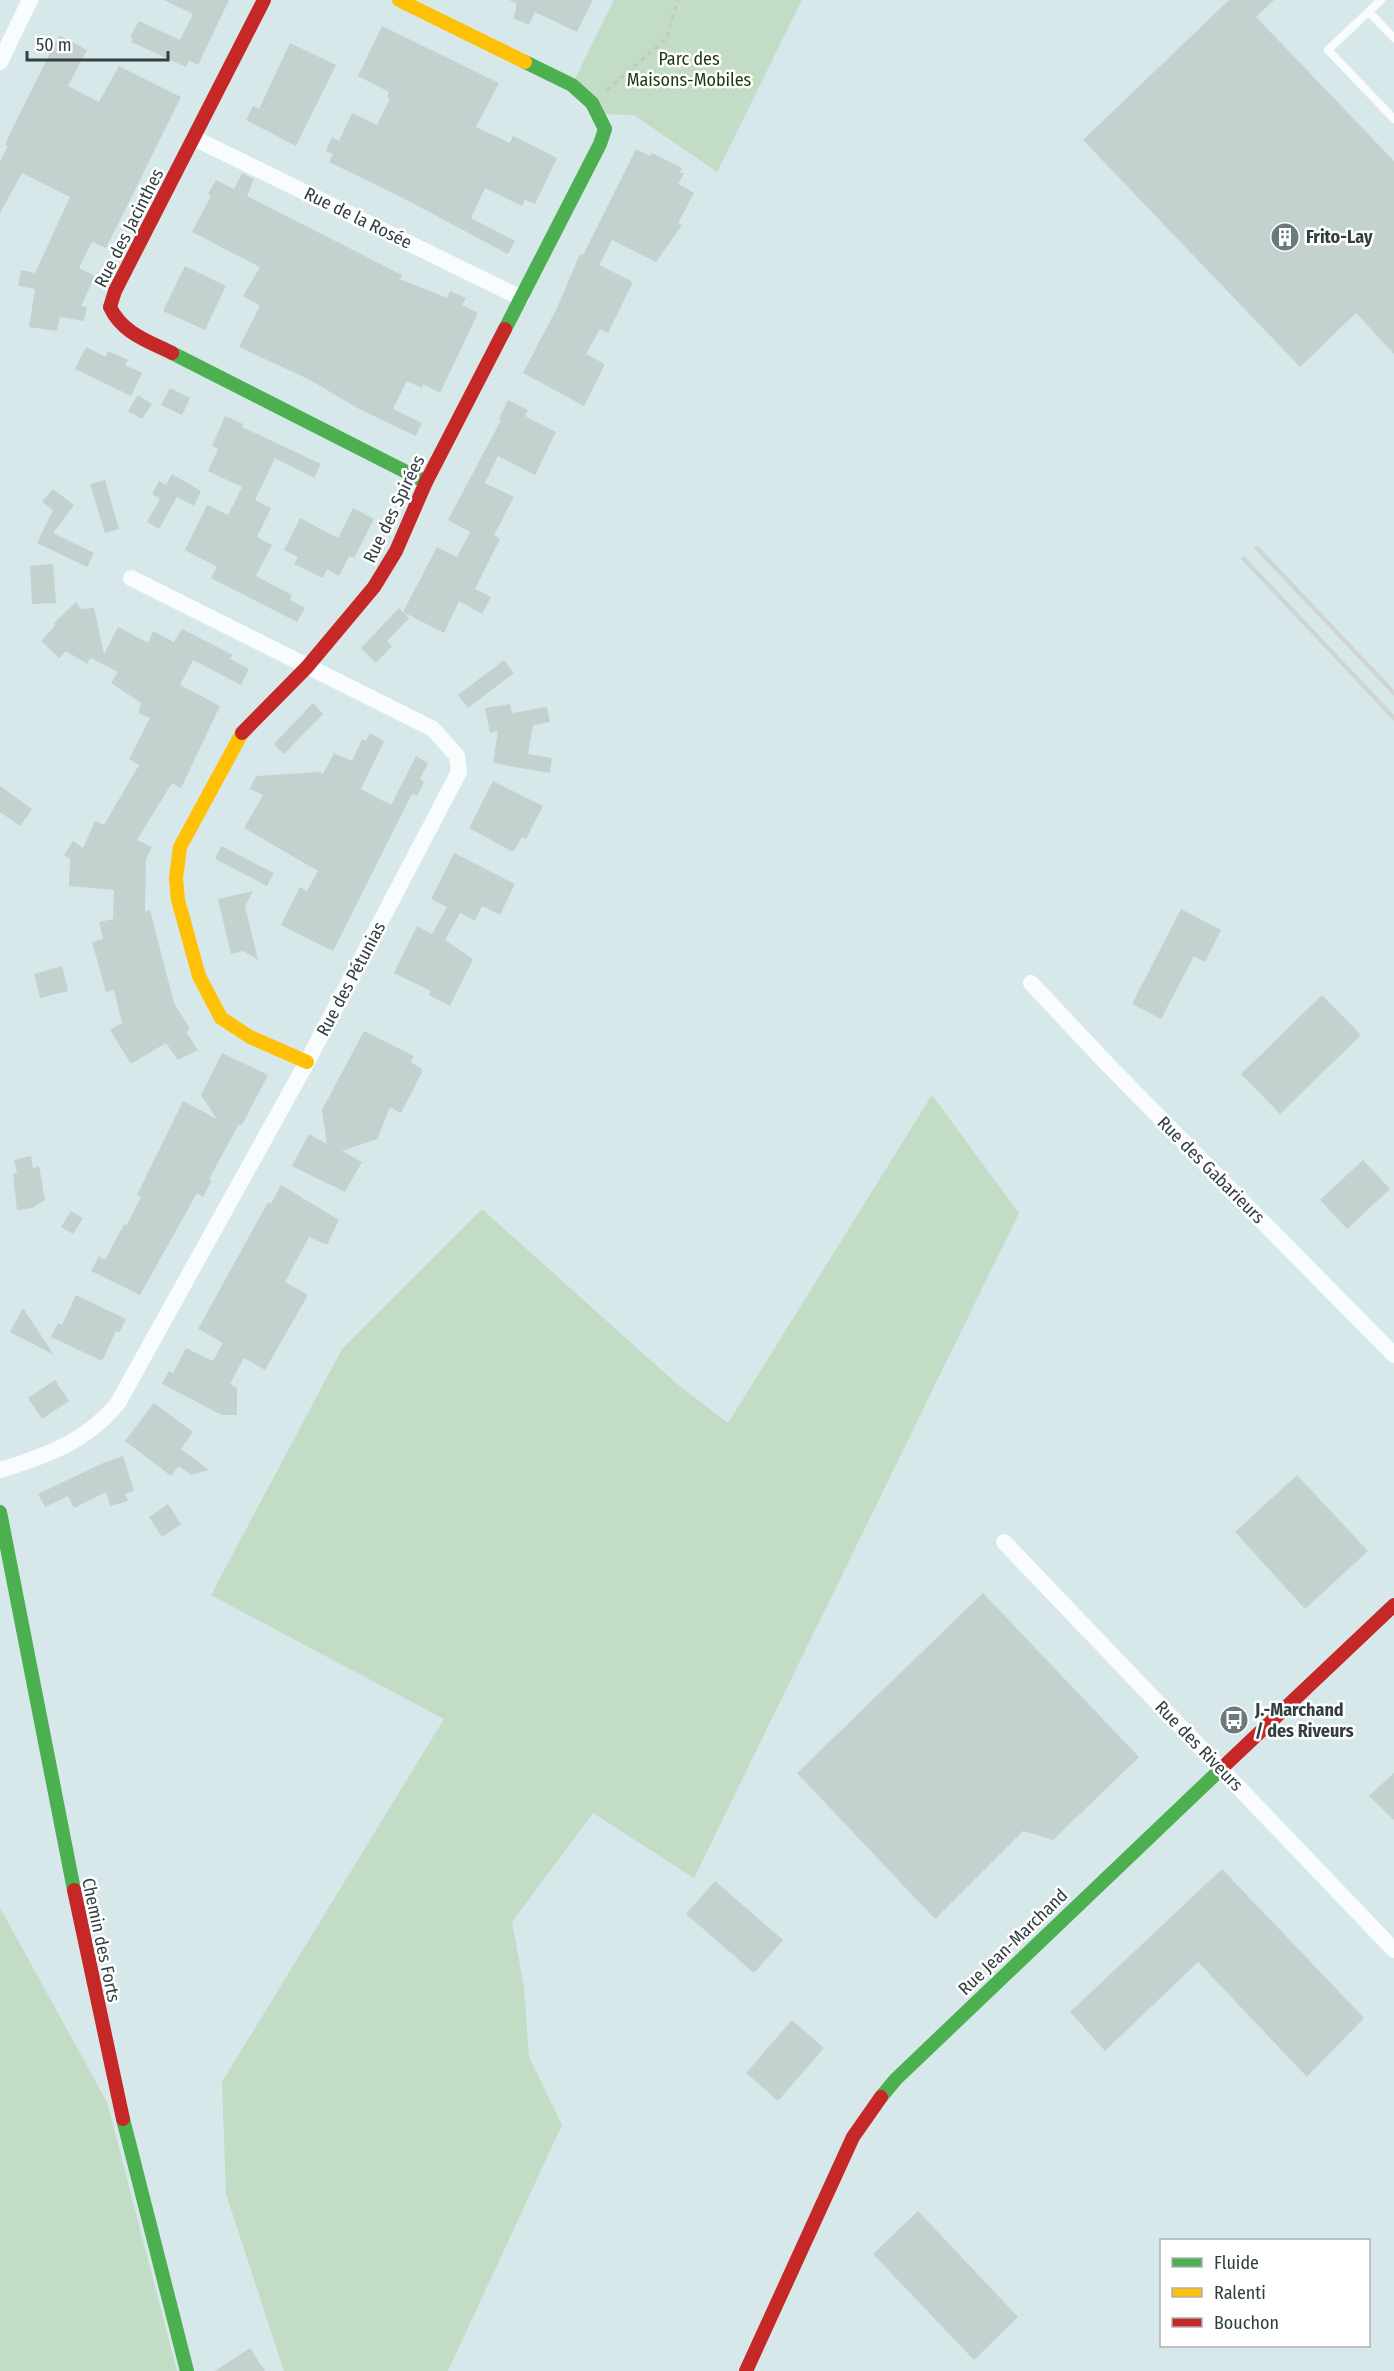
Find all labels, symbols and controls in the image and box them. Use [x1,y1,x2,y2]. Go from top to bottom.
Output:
scale bar [27,24,168,62]
text: 50 m [36,34,72,56]
park label: Parc des Maisons-Mobiles [627,48,752,91]
street label: Rue des Jacinthes [90,165,168,291]
street label: Rue de la Rosée [300,182,416,254]
building icon: Frito-Lay [1269,221,1301,253]
place label: Frito-Lay [1306,226,1373,248]
street label: Rue des Spirées [358,451,430,566]
street label: Rue des Pétunias [312,918,390,1040]
street label: Rue des Gabarieurs [1153,1112,1270,1229]
street label: Rue des Riveurs [1150,1696,1248,1796]
place label: J.-Marchand / des Riveurs [1254,1699,1354,1742]
bus stop icon: J.-Marchand / des Riveurs [1218,1704,1250,1736]
street label: Chemin des Forts [77,1876,125,2004]
street label: Rue Jean-Marchand [954,1884,1072,2000]
legend [1160,2239,1370,2347]
text: Fluide [1214,2252,1259,2274]
text: Ralenti [1214,2282,1266,2304]
text: Bouchon [1214,2312,1279,2334]

